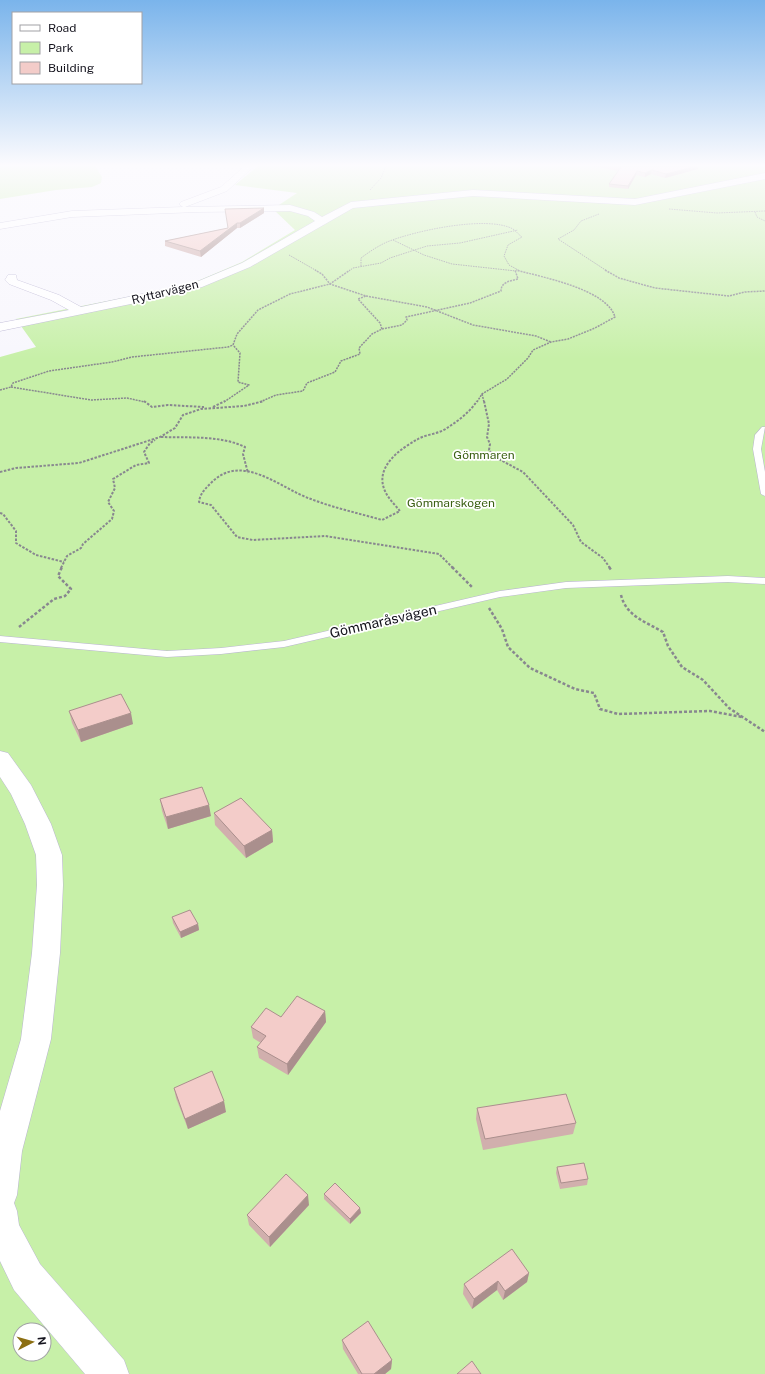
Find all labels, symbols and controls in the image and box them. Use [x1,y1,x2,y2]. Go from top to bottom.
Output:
legend [12,12,142,84]
text: Road [48,21,76,35]
text: Park [48,41,74,55]
text: Building [48,61,94,75]
street label: Ryttarvägen [130,277,200,307]
park label: Gömmaren [453,448,515,462]
park label: Gömmarskogen [407,496,495,510]
street label: Gömmaråsvägen [328,601,438,641]
north arrow [12,1322,52,1362]
text: N [36,1336,48,1346]

